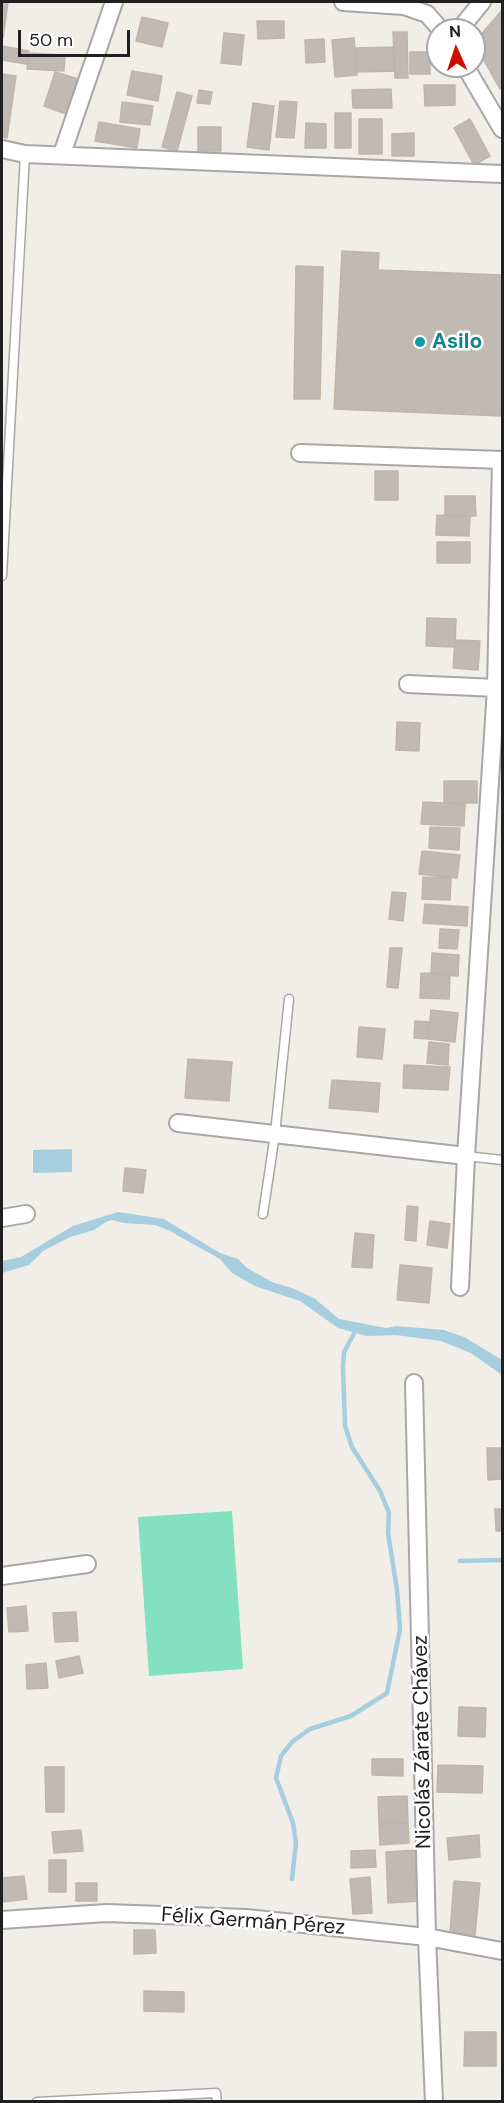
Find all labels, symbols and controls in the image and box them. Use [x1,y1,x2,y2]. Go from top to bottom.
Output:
scale bar [21,18,134,56]
north arrow [426,18,486,78]
text: N [449,21,462,42]
text: 50 m [29,28,73,52]
place label: Asilo [432,329,482,355]
marker: Asilo [413,335,427,349]
street label: Nicolás Zárate Chávez [409,1635,437,1849]
street label: Félix Germán Pérez [160,1903,346,1941]

